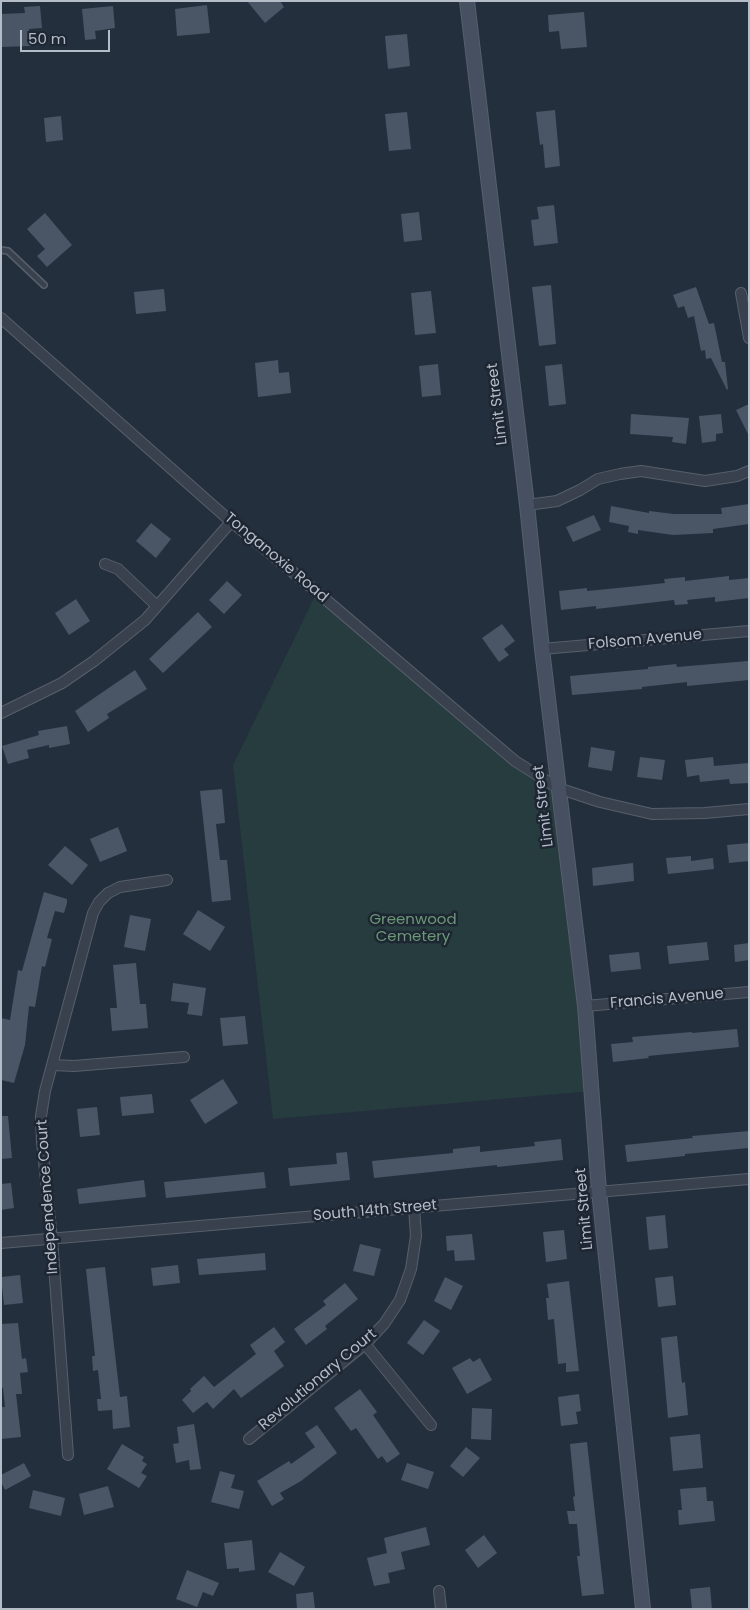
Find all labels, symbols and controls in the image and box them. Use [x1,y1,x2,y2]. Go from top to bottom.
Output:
scale bar [22,20,112,52]
text: 50 m [28,28,66,49]
street label: Limit Street [484,362,512,446]
street label: Tonganoxie Road [220,509,332,607]
street label: Folsom Avenue [587,626,703,654]
street label: Limit Street [530,764,558,848]
park label: Greenwood Cemetery [369,911,457,946]
street label: Francis Avenue [610,985,724,1013]
street label: Independence Court [34,1119,62,1275]
street label: Limit Street [572,1167,598,1251]
street label: South 14th Street [312,1197,438,1225]
street label: Revolutionary Court [255,1326,381,1434]

